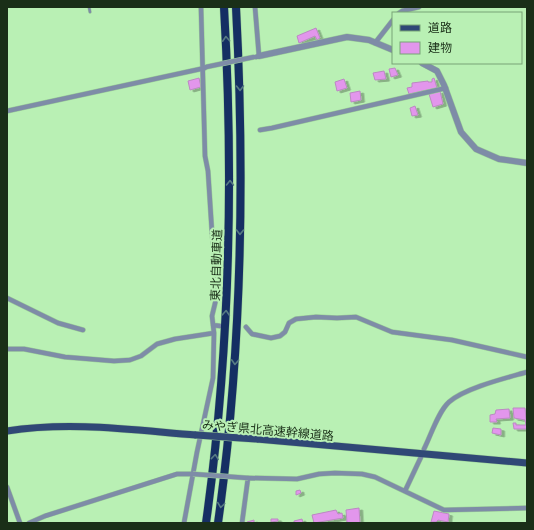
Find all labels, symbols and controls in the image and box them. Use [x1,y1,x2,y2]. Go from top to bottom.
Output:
legend [392,12,522,64]
text: 道路 [428,20,452,35]
one-way arrow [222,36,231,42]
text: 建物 [428,40,452,55]
one-way arrow [236,85,244,91]
one-way arrow [225,180,234,186]
street label: 東北自動車道 [207,229,225,301]
one-way arrow [236,229,244,235]
one-way arrow [222,310,231,316]
one-way arrow [231,359,239,365]
street label: みやぎ県北高速幹線道路 [202,417,334,443]
one-way arrow [210,454,219,460]
one-way arrow [217,502,226,508]

